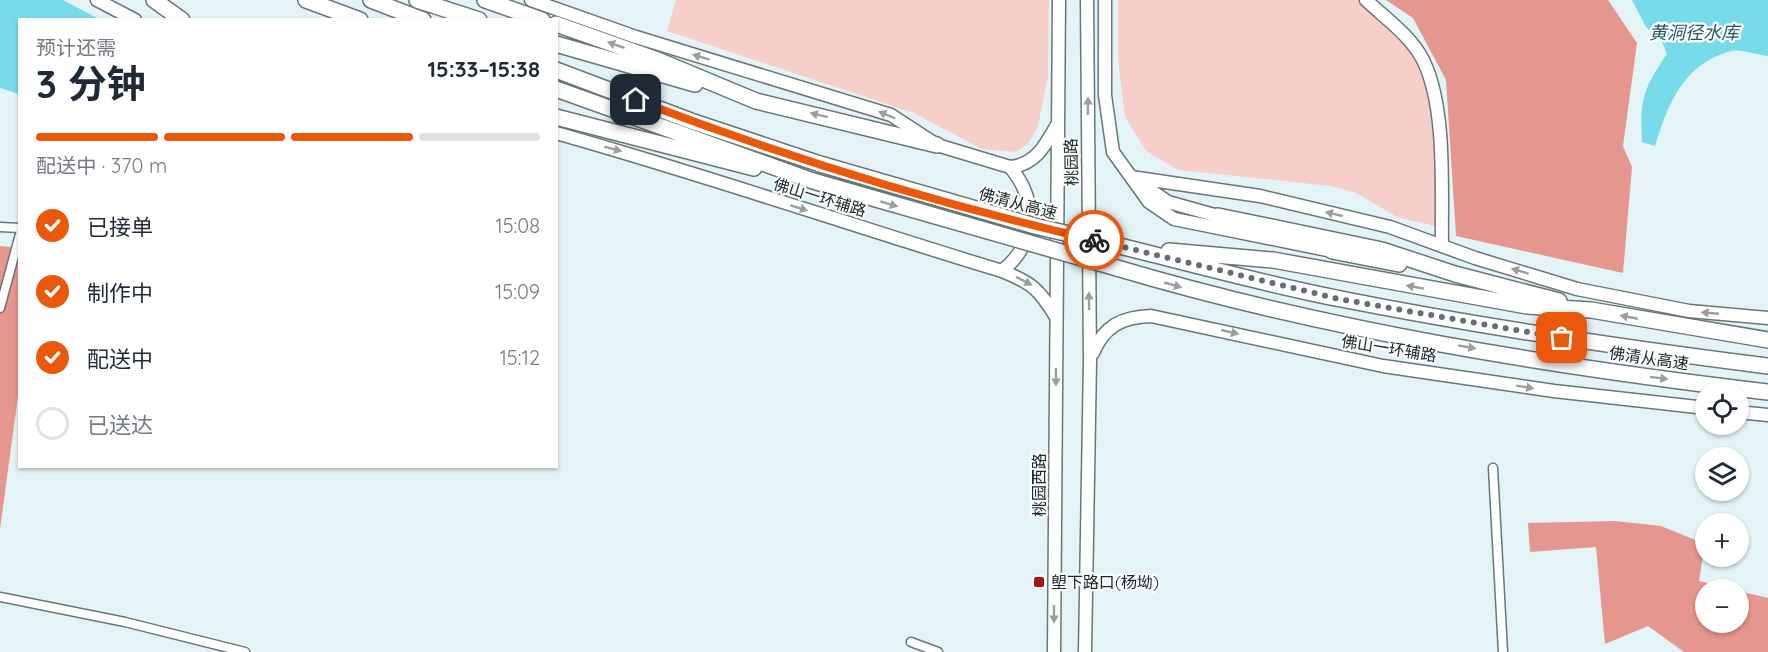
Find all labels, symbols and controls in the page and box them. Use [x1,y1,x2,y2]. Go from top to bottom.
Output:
water label: 黄洞径水库 [1649,21,1742,44]
text: 预计还需 [36,35,116,60]
one-way arrow [607,40,625,50]
one-way arrow [692,52,710,61]
text: 15:33–15:38 [428,55,540,83]
text: 3 分钟 [36,59,146,108]
pin [610,74,661,125]
icon: home [619,83,652,116]
one-way arrow [1083,97,1093,116]
one-way arrow [810,110,829,120]
one-way arrow [878,110,896,120]
street label: 桃园路 [1061,138,1081,186]
one-way arrow [604,145,622,154]
text: 配送中 · 370 m [36,153,167,178]
street label: 佛山一环辅路 [771,173,869,221]
street label: 佛清从高速 [977,183,1059,223]
one-way arrow [881,200,899,209]
one-way arrow [790,204,808,213]
one-way arrow [1324,208,1343,218]
icon: check [36,209,69,242]
courier [1064,210,1124,270]
text: 已接单 [87,213,153,241]
text: 15:08 [495,213,540,238]
icon: bike [1078,224,1111,257]
one-way arrow [1511,266,1529,276]
icon: check [36,275,69,308]
one-way arrow [1015,275,1033,285]
text: 制作中 [87,279,153,307]
text: 15:09 [495,279,540,304]
one-way arrow [1164,280,1182,290]
one-way arrow [1405,282,1424,291]
one-way arrow [1084,292,1094,311]
one-way arrow [1700,308,1719,318]
pin [1536,312,1587,363]
one-way arrow [1619,312,1638,321]
icon: bag [1545,321,1578,354]
one-way arrow [1221,328,1239,338]
street label: 佛山一环辅路 [1340,331,1438,365]
icon: check [36,341,69,374]
one-way arrow [1457,343,1476,352]
street label: 佛清从高速 [1608,343,1690,373]
text: 配送中 [87,345,153,373]
text: 15:12 [499,345,540,370]
one-way arrow [1051,367,1061,386]
one-way arrow [1650,373,1669,382]
map controls [1695,381,1749,633]
button: locate [1695,381,1749,435]
one-way arrow [1516,382,1535,391]
text: 已送达 [87,411,153,439]
button: layers [1695,447,1749,501]
street label: 桃园西路 [1029,453,1049,517]
button: + [1695,513,1749,567]
place label: 塱下路口(杨坳) [1051,572,1159,592]
marker: 塱下路口(杨坳) [1032,575,1046,589]
button: − [1695,579,1749,633]
one-way arrow [1049,604,1059,623]

